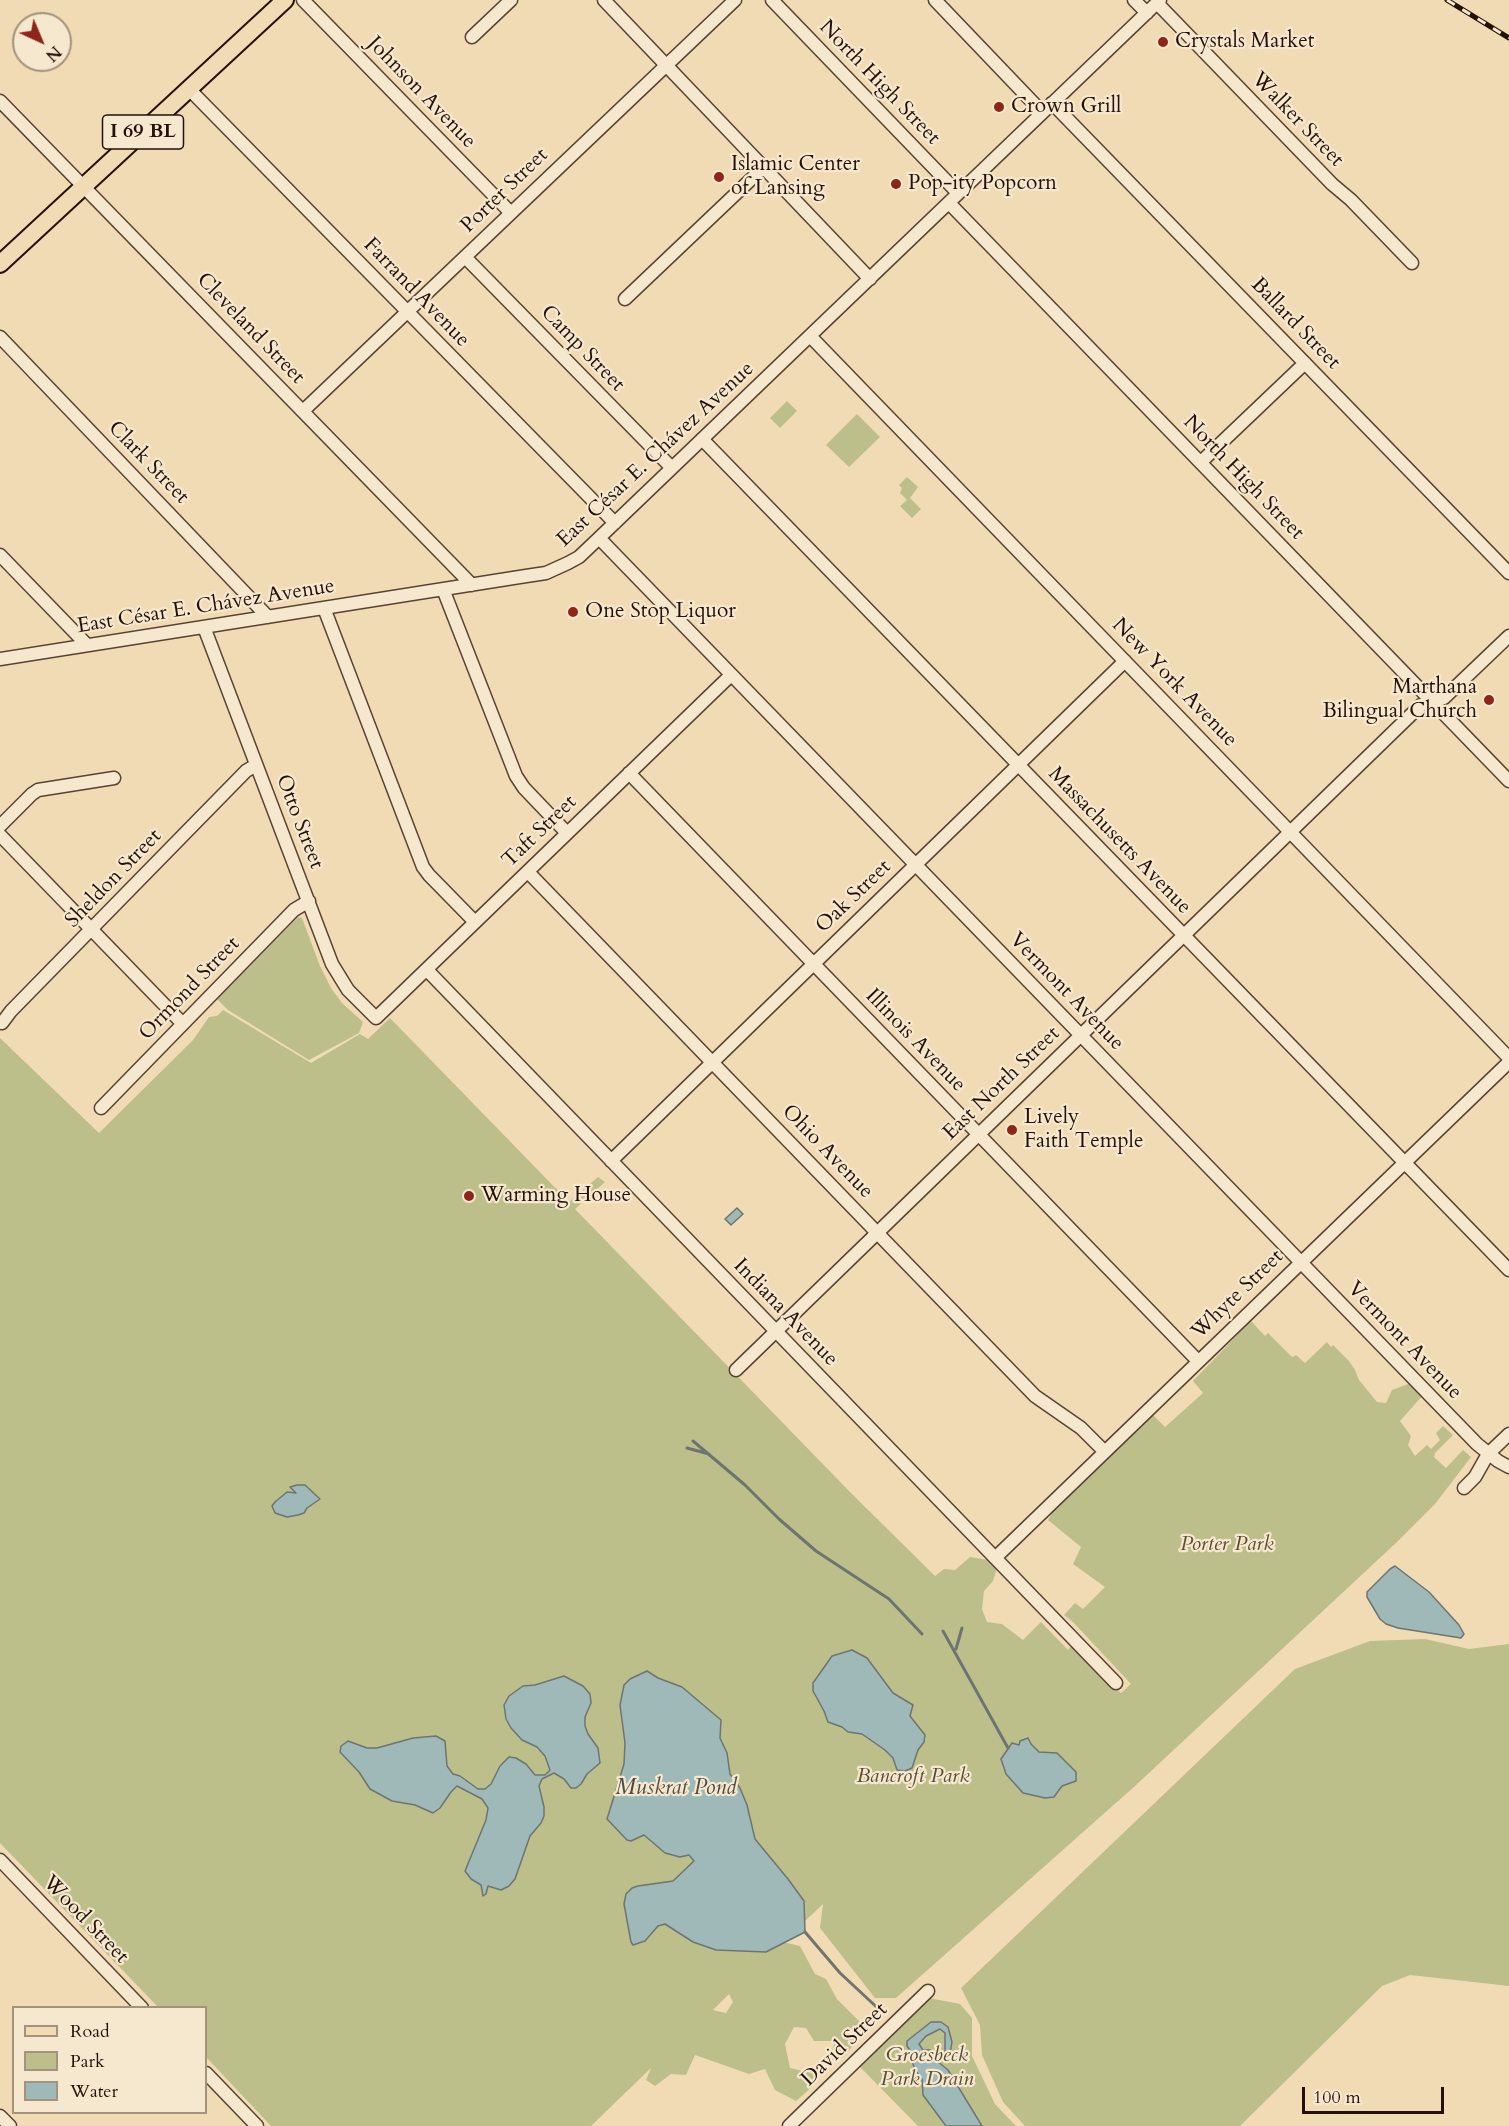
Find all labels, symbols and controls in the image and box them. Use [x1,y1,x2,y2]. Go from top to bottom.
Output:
north arrow [12,12,72,72]
street label: North High Street [813,15,945,151]
place label: Crystals Market [1175,29,1314,55]
street label: Johnson Avenue [361,32,481,154]
marker: Crystals Market [1156,35,1170,49]
text: N [40,41,66,66]
street label: Walker Street [1245,67,1349,173]
place label: Crown Grill [1011,94,1121,120]
marker: Crown Grill [992,100,1006,114]
road number: I 69 BL [102,115,184,149]
street label: Porter Street [456,143,554,239]
place label: Islamic Center of Lansing [731,152,860,202]
marker: Islamic Center of Lansing [712,170,726,184]
place label: Pop-ity Popcorn [908,171,1057,197]
marker: Pop-ity Popcorn [889,177,903,191]
street label: Farrand Avenue [358,233,474,353]
street label: Cleveland Street [191,268,309,390]
street label: Ballard Street [1245,273,1345,375]
street label: Camp Street [535,301,629,397]
street label: East César E. Chávez Avenue [552,357,760,553]
street label: North High Street [1177,410,1309,546]
street label: Clark Street [102,416,194,510]
street label: East César E. Chávez Avenue [76,574,336,640]
place label: One Stop Liquor [585,599,736,625]
marker: One Stop Liquor [566,605,580,619]
street label: New York Avenue [1106,613,1242,753]
place label: Marthana Bilingual Church [1322,675,1477,725]
marker: Marthana Bilingual Church [1482,693,1496,707]
street label: Massachusetts Avenue [1042,762,1196,920]
street label: Otto Street [270,771,328,873]
street label: Taft Street [498,790,582,874]
street label: Sheldon Street [61,824,167,934]
street label: Oak Street [811,855,897,939]
street label: Vermont Avenue [1003,928,1129,1056]
street label: Ormond Street [134,932,246,1046]
street label: Illinois Avenue [859,984,971,1098]
street label: East North Street [938,1022,1066,1146]
street label: Ohio Avenue [776,1100,878,1204]
place label: Lively Faith Temple [1024,1105,1143,1155]
marker: Lively Faith Temple [1005,1123,1019,1137]
place label: Warming House [481,1183,631,1209]
marker: Warming House [462,1189,476,1203]
street label: Whyte Street [1187,1245,1289,1345]
street label: Indiana Avenue [727,1254,843,1372]
street label: Vermont Avenue [1341,1277,1467,1405]
park label: Porter Park [1180,1532,1274,1558]
park label: Bancroft Park [856,1764,970,1790]
water label: Muskrat Pond [615,1776,737,1802]
street label: Wood Street [37,1871,133,1969]
street label: David Street [797,1998,893,2092]
legend [12,2006,207,2114]
text: Road [70,2019,110,2044]
park label: Groesbeck Park Drain [881,2043,973,2093]
text: Park [70,2049,105,2074]
scale bar [1305,2075,1448,2113]
text: Water [70,2079,118,2104]
text: 100 m [1313,2085,1361,2110]

